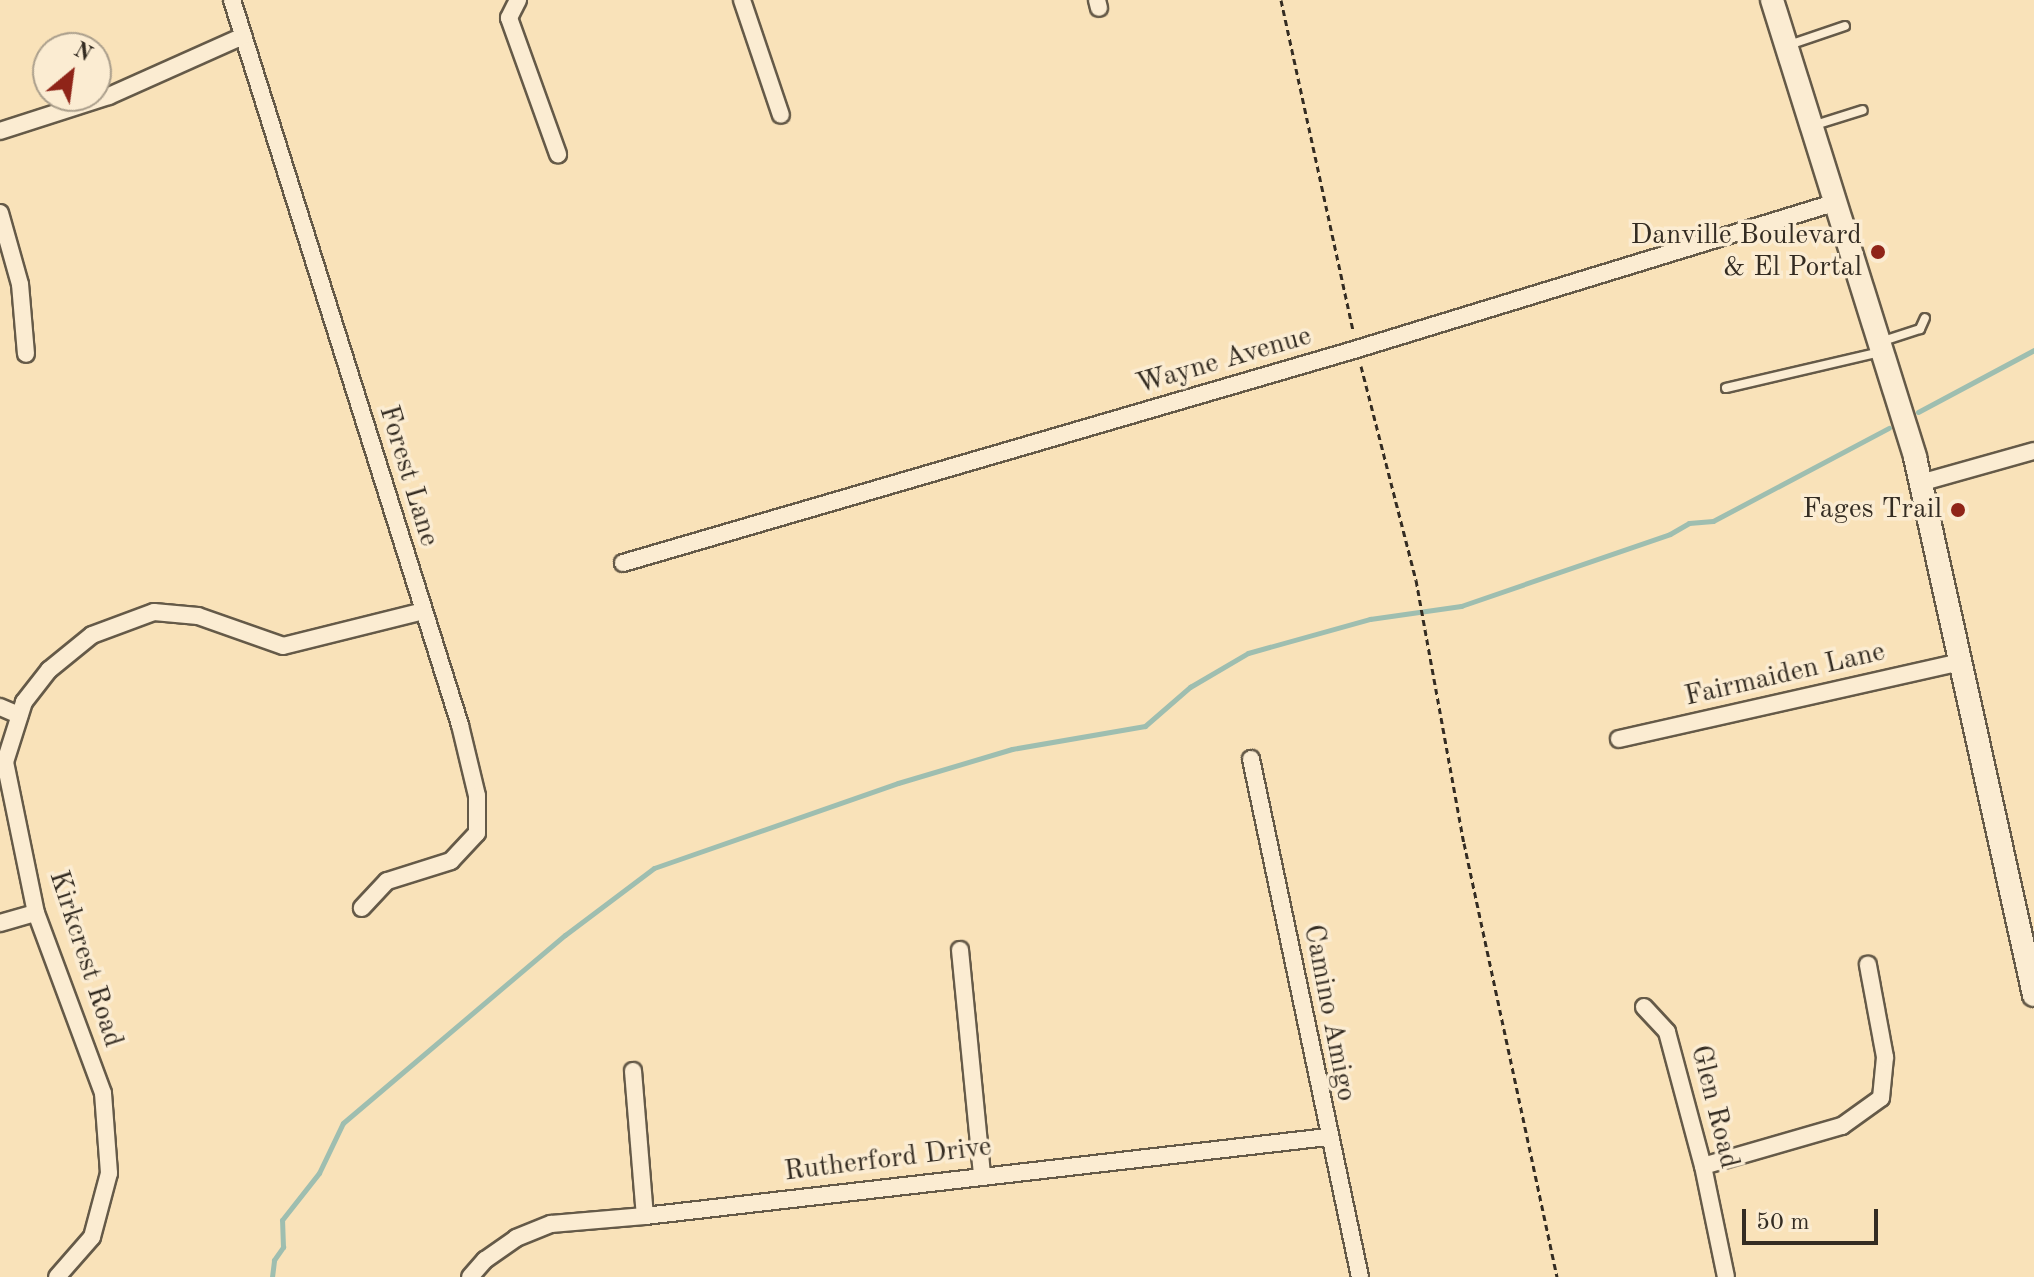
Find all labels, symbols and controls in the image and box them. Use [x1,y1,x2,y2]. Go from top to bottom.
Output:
north arrow [32,32,112,112]
text: N [70,39,95,66]
place label: Danville Boulevard & El Portal [1630,219,1862,285]
marker: Danville Boulevard & El Portal [1869,243,1887,261]
street label: Wayne Avenue [1133,320,1315,402]
street label: Forest Lane [371,401,445,551]
place label: Fages Trail [1803,493,1942,527]
marker: Fages Trail [1949,501,1967,519]
street label: Fairmaiden Lane [1682,636,1888,714]
street label: Kirkcrest Road [41,867,129,1051]
street label: Camino Amigo [1295,922,1363,1104]
street label: Glen Road [1682,1042,1746,1172]
street label: Rutherford Drive [782,1131,994,1189]
scale bar [1746,1193,1882,1243]
text: 50 m [1756,1211,1810,1235]

